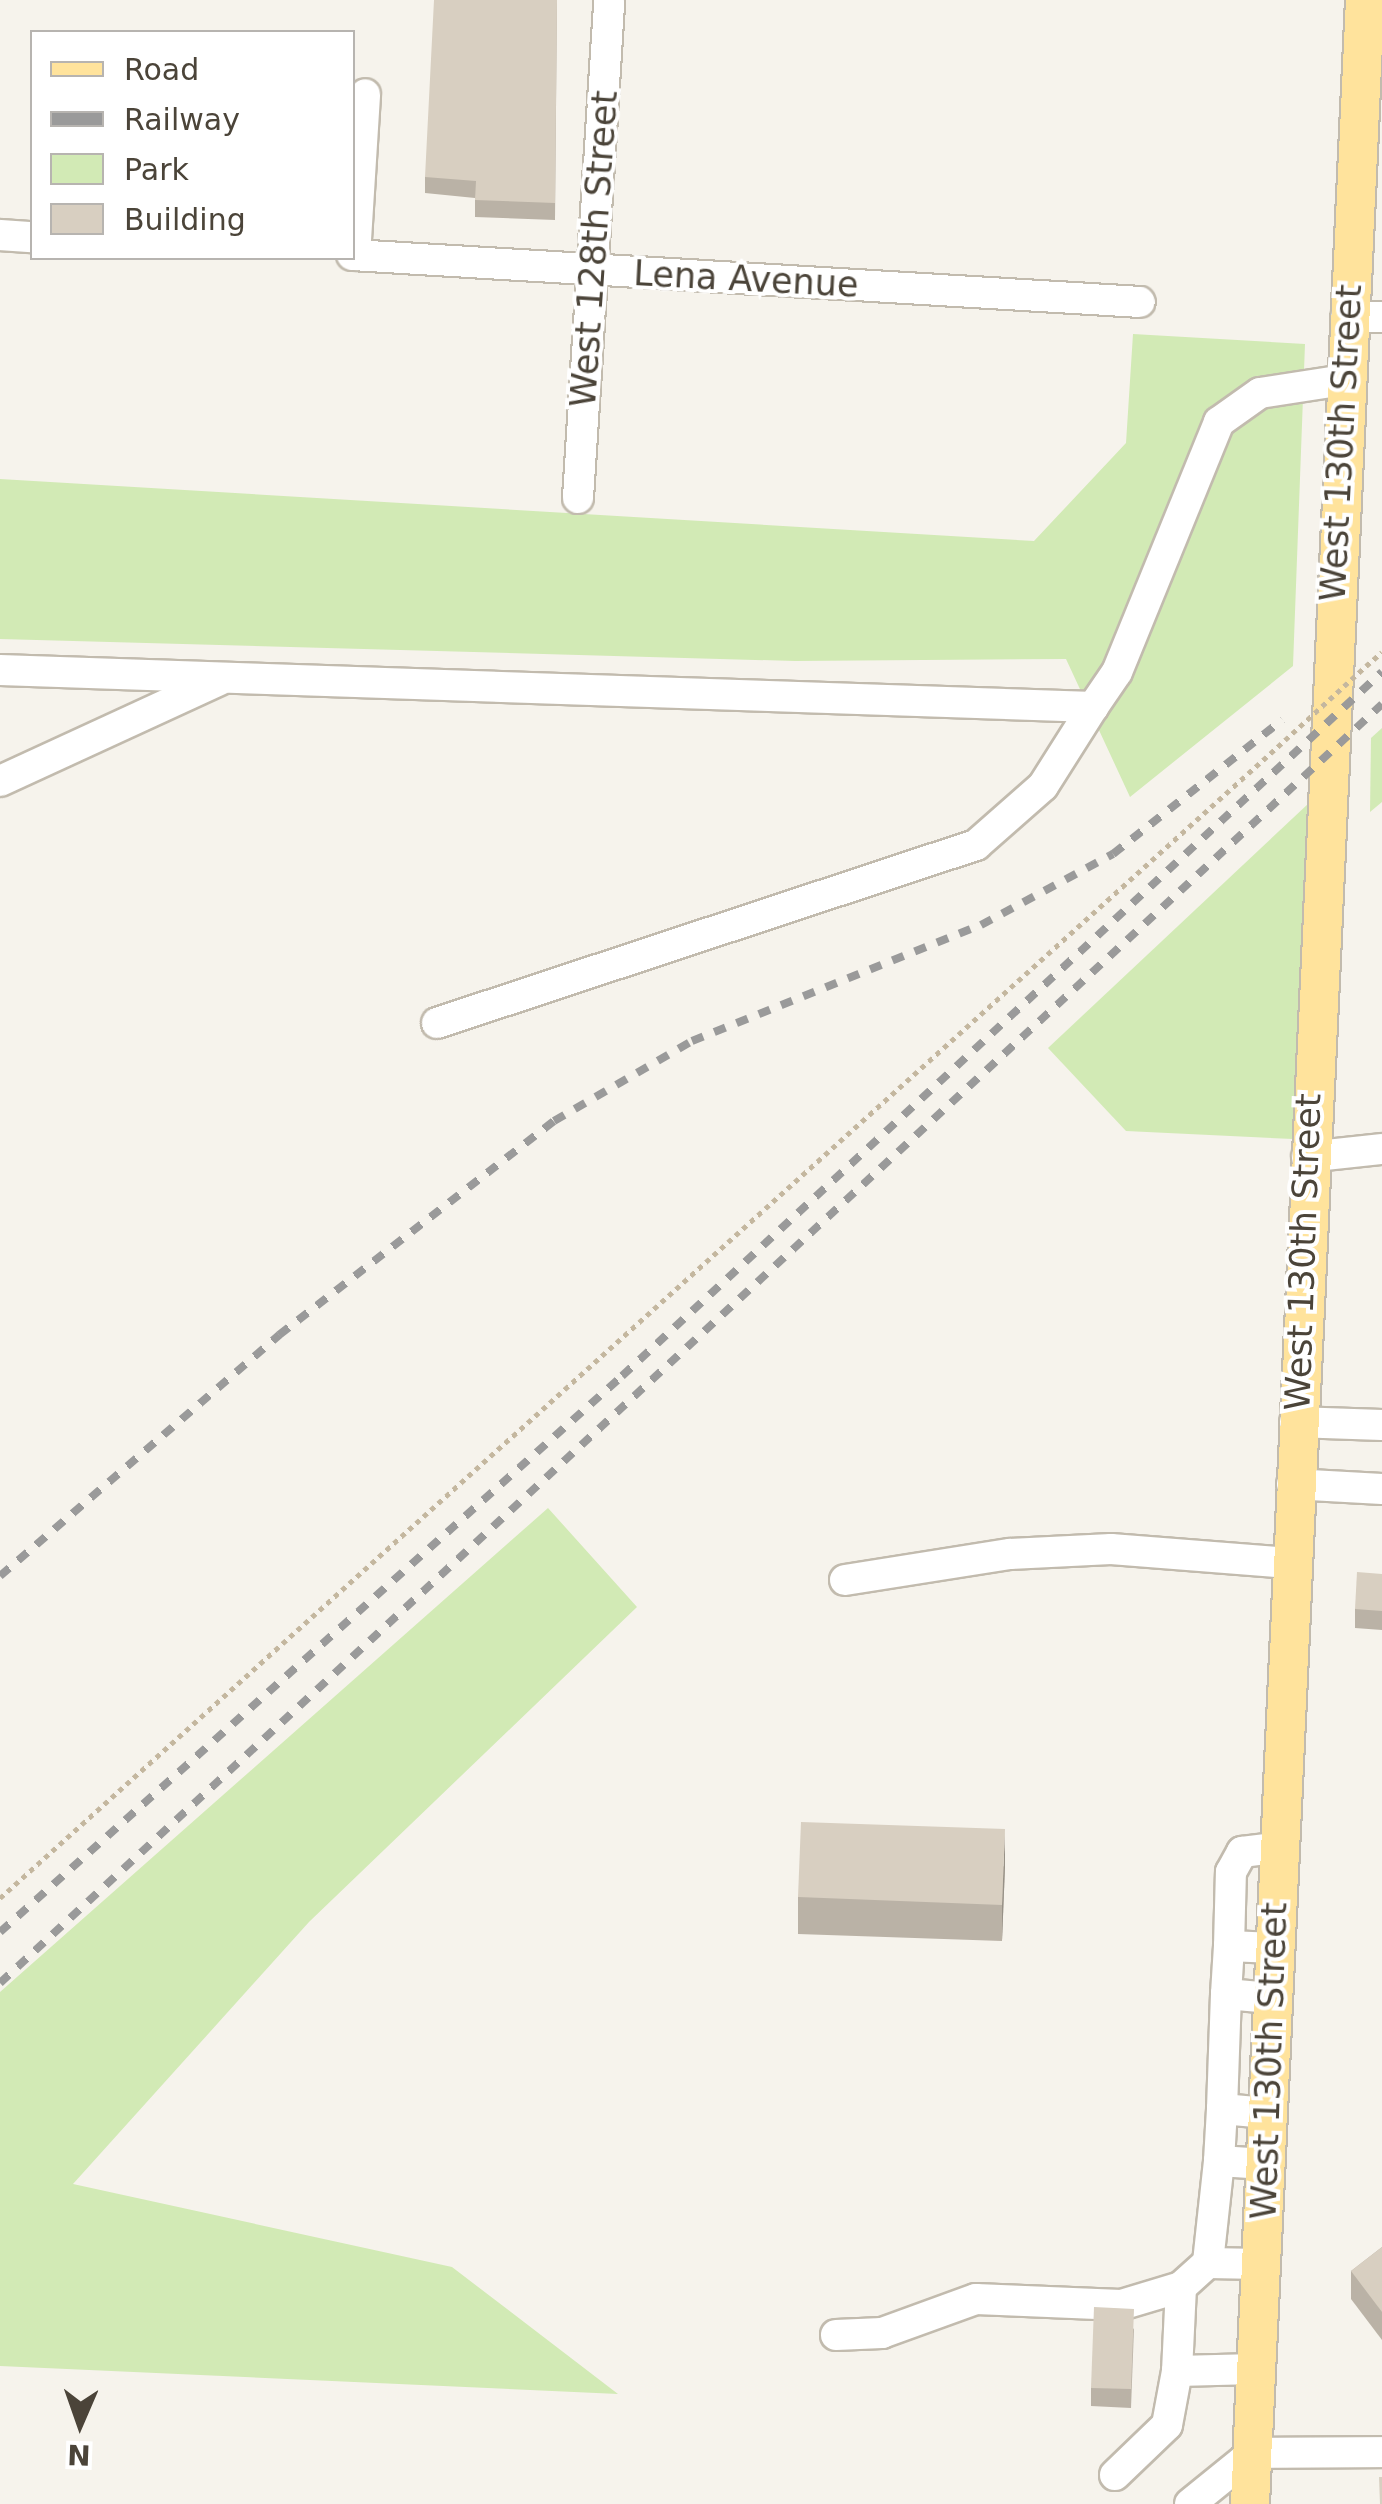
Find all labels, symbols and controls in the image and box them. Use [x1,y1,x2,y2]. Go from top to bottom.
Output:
legend [30,30,355,260]
text: Road [124,52,199,87]
street label: West 128th Street [562,89,626,409]
text: Railway [124,102,240,137]
text: Park [124,152,189,187]
text: Building [124,202,246,237]
street label: Lena Avenue [632,252,860,306]
street label: West 130th Street [1312,283,1370,603]
street label: West 130th Street [1276,1093,1330,1411]
street label: West 130th Street [1242,1902,1296,2220]
north arrow [30,2374,130,2474]
text: N [67,2438,91,2471]

